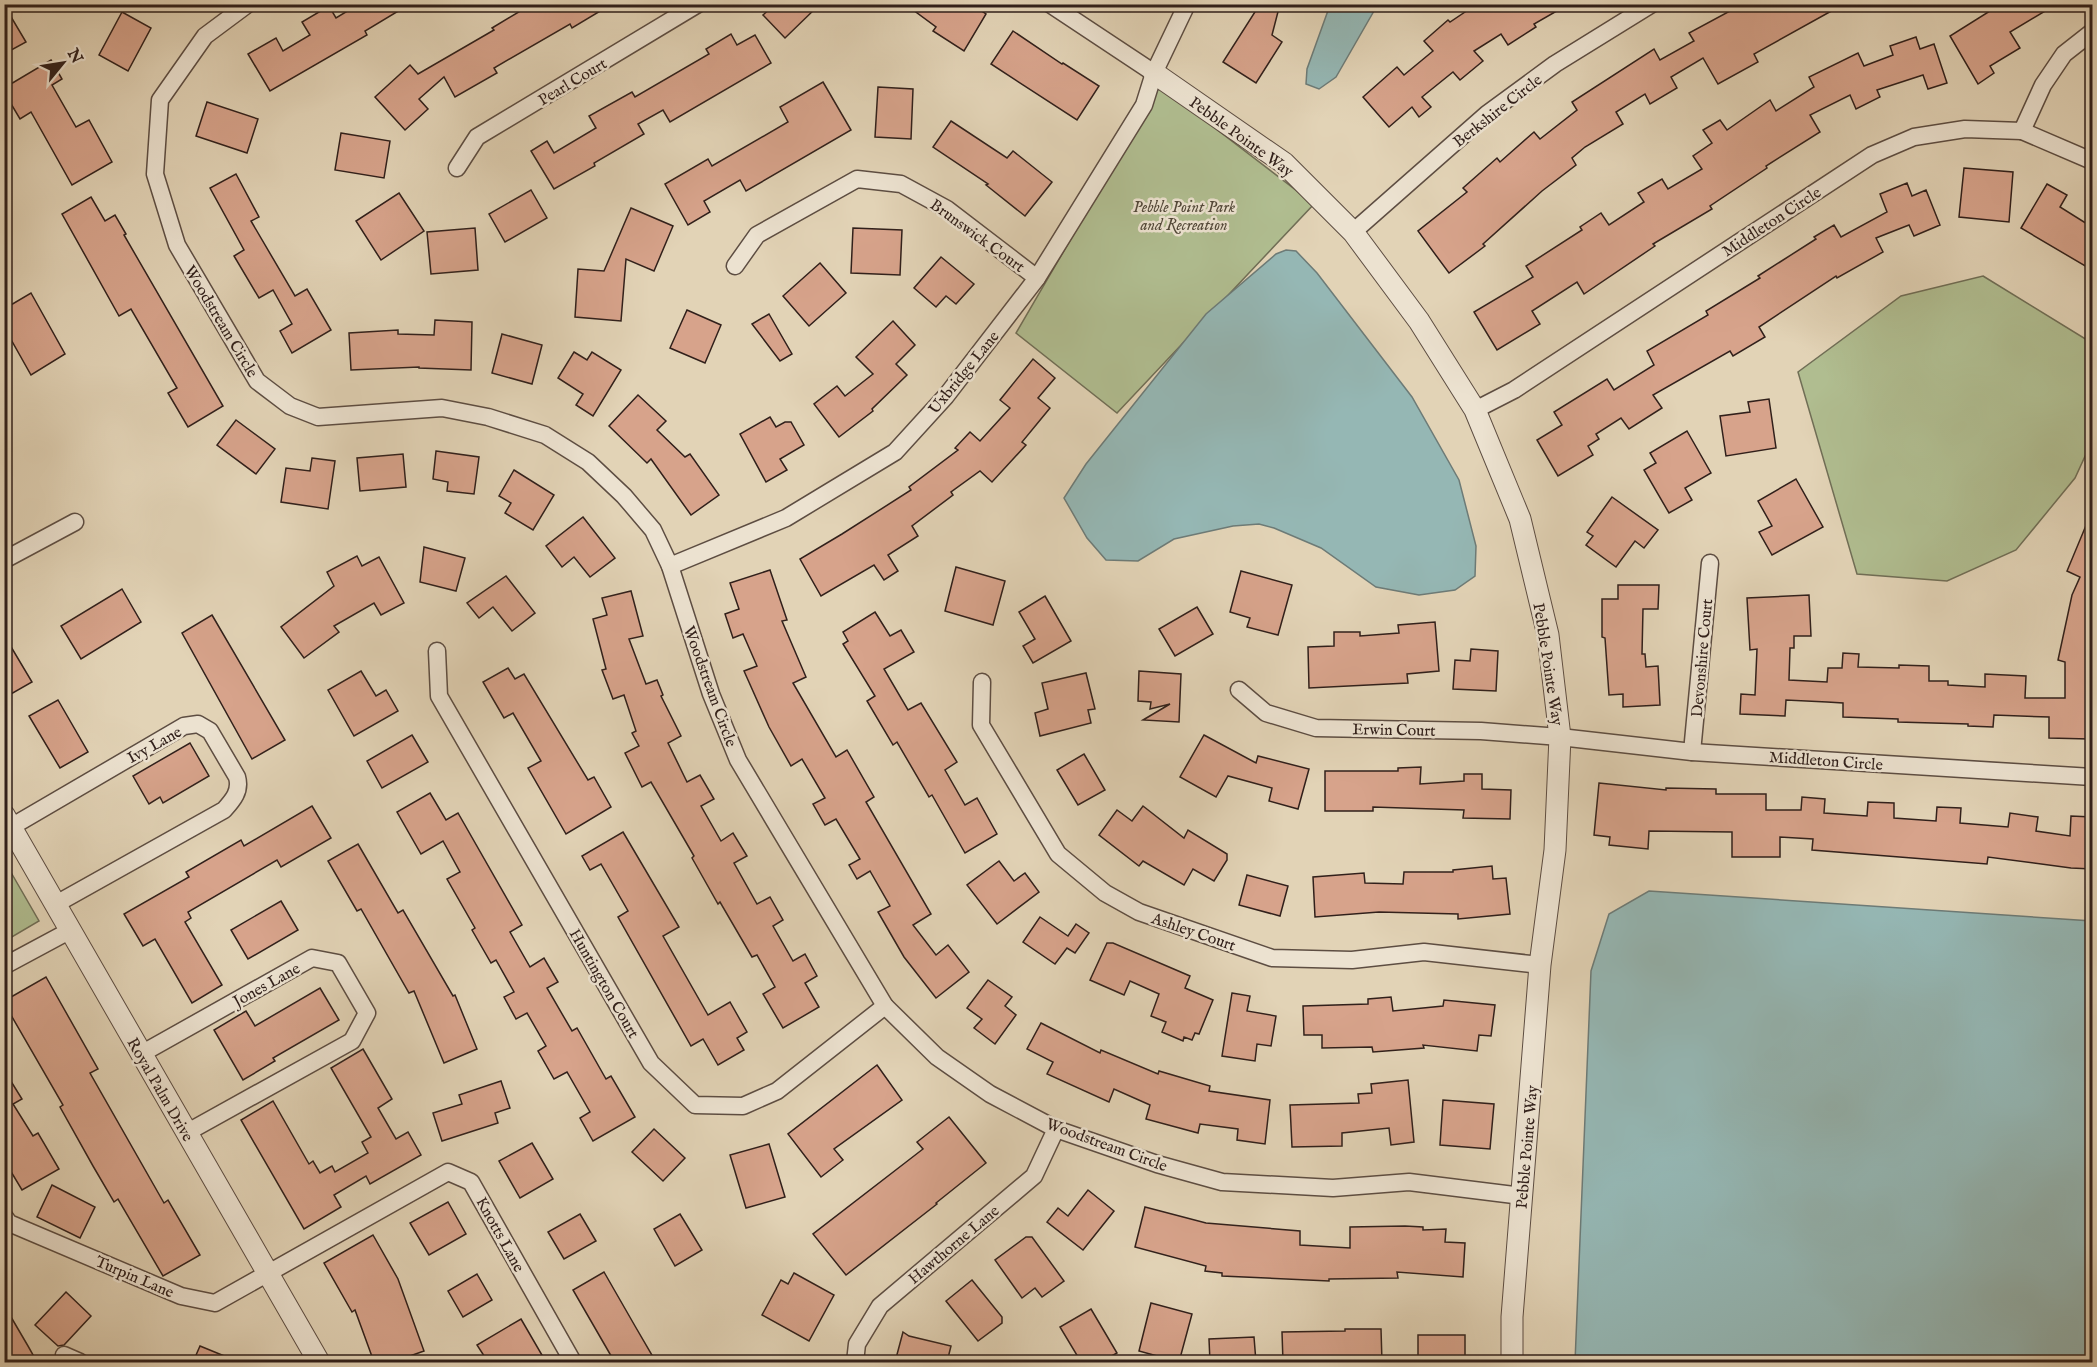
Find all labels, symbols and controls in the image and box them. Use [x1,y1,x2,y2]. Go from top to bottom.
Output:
north arrow [33,33,93,93]
text: N [62,45,86,68]
street label: Pearl Court [535,54,611,111]
street label: Berkshire Circle [1450,71,1547,153]
street label: Pebble Pointe Way [1185,93,1297,182]
street label: Middleton Circle [1719,183,1825,262]
street label: Brunswick Court [926,196,1029,278]
park label: Pebble Point Park and Recreation [1133,198,1236,236]
street label: Woodstream Circle [179,262,262,382]
street label: Uxbridge Lane [925,327,1004,419]
street label: Devonshire Court [1688,598,1718,718]
street label: Pebble Pointe Way [1527,601,1567,727]
street label: Woodstream Circle [678,623,740,750]
street label: Erwin Court [1352,720,1436,742]
street label: Ivy Lane [124,723,186,769]
street label: Middleton Circle [1768,748,1883,776]
street label: Ashley Court [1148,909,1239,957]
street label: Huntington Court [564,926,643,1043]
street label: Jones Lane [228,959,304,1013]
street label: Royal Palm Drive [121,1034,197,1146]
street label: Pebble Pointe Way [1513,1084,1543,1210]
street label: Woodstream Circle [1043,1115,1170,1177]
street label: Knotts Lane [470,1194,528,1276]
street label: Hawthorne Lane [905,1202,1004,1289]
street label: Turpin Lane [92,1252,177,1303]

